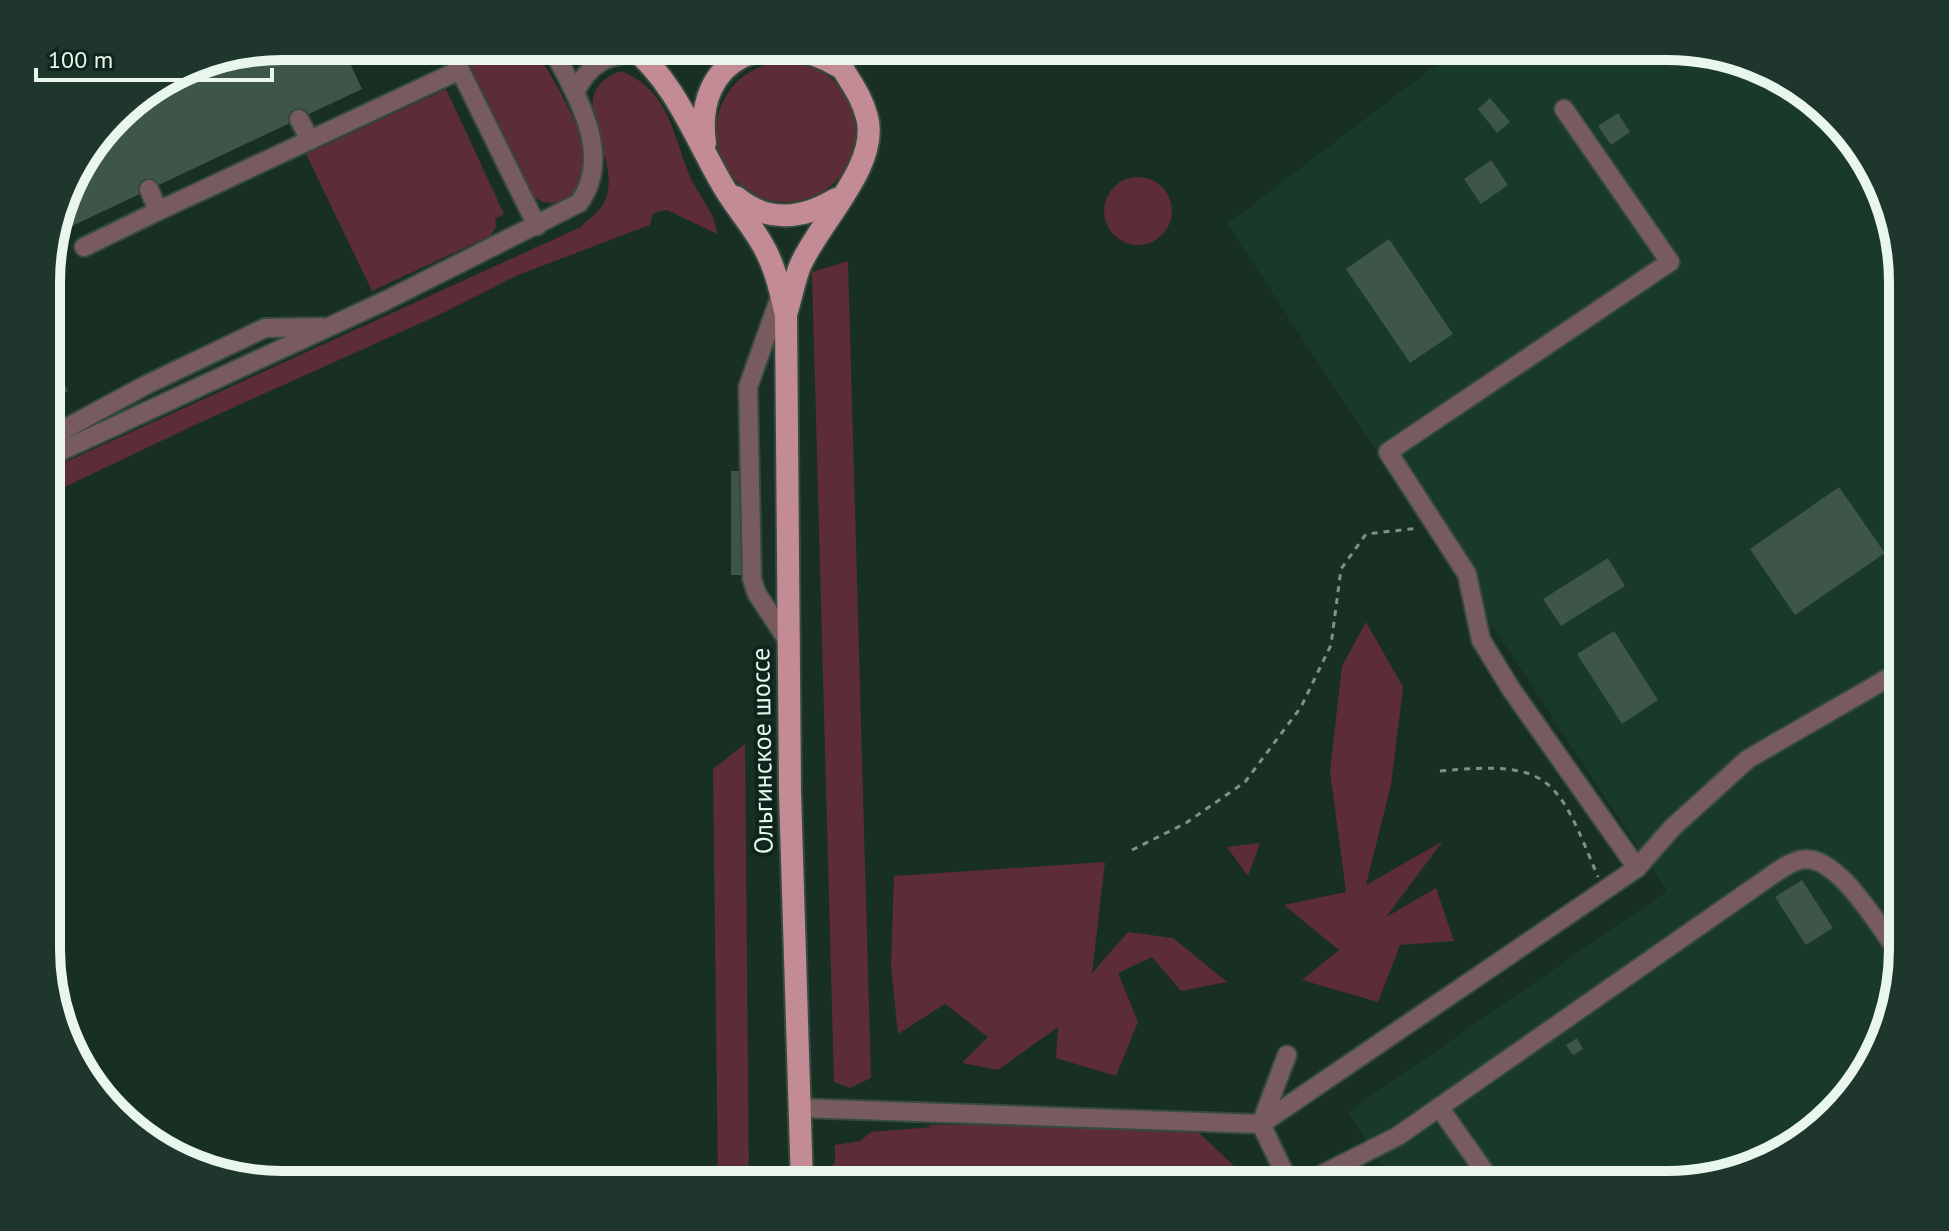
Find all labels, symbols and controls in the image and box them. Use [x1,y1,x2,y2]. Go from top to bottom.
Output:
scale bar [36,32,272,82]
text: 100 m [48,44,113,75]
street label: Ольгинское шоссе [743,648,780,855]

